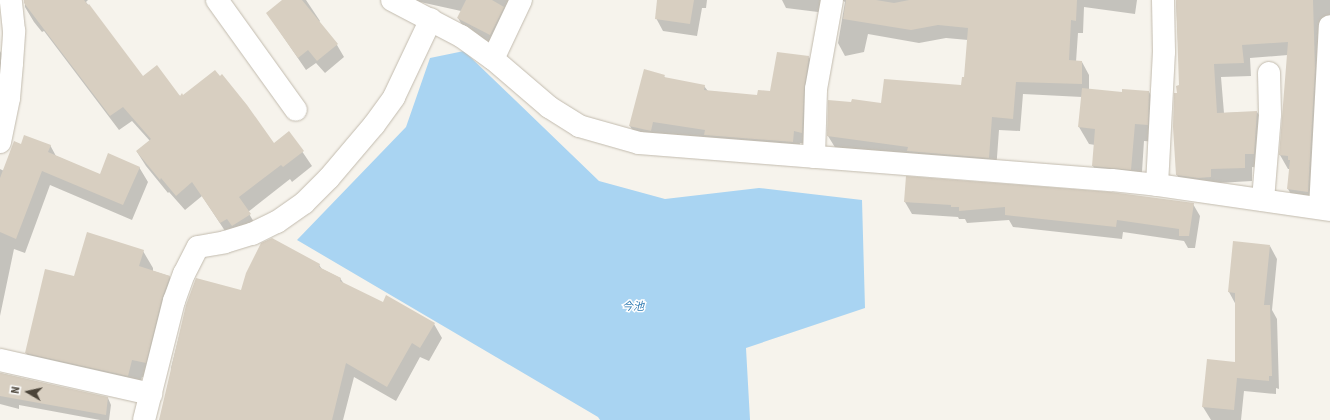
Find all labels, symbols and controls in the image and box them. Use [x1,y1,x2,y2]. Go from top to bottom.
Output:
water label: 今池 [622,300,644,314]
north arrow [8,372,48,412]
text: N [8,385,24,395]

